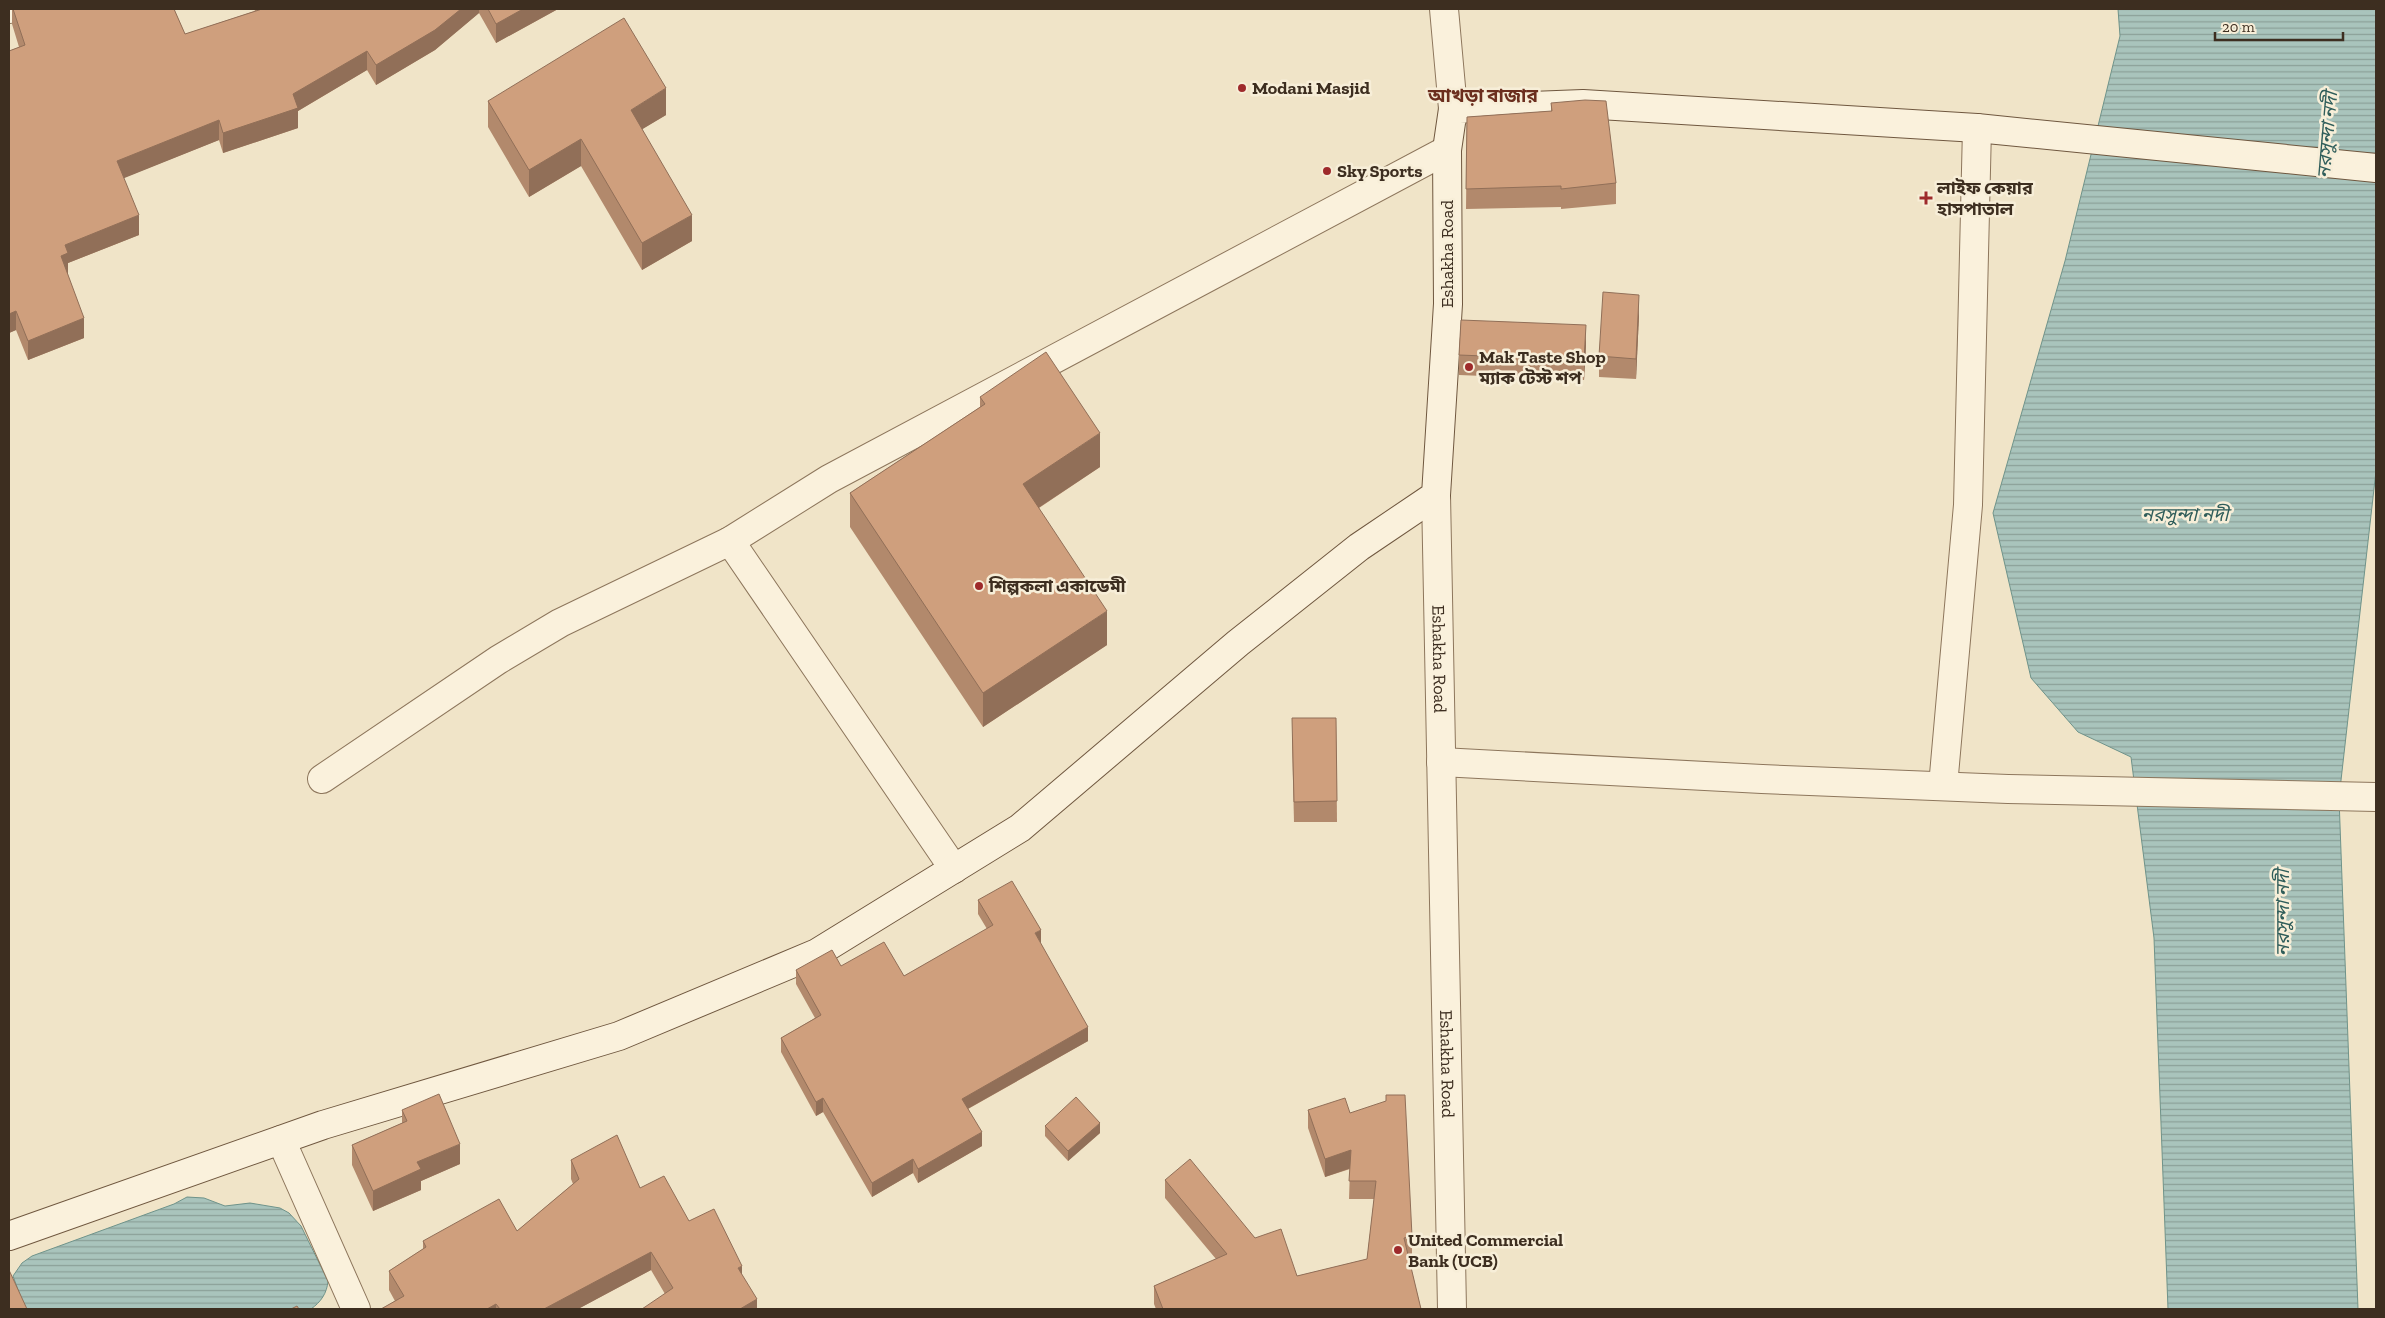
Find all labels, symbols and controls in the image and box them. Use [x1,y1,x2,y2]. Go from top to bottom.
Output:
scale bar [2215,10,2342,42]
text: 20 m [2222,18,2255,36]
place label: Modani Masjid [1252,77,1371,99]
marker: Modani Masjid [1236,82,1248,94]
district label: আখড়া বাজার [1427,84,1538,107]
water label: নরসুন্দা নদী [2312,87,2343,179]
place label: Sky Sports [1337,160,1423,182]
marker: Sky Sports [1321,165,1333,177]
place label: লাইফ কেয়ার হাসপাতাল [1936,177,2034,220]
marker: লাইফ কেয়ার হাসপাতাল [1919,191,1933,205]
street label: Eshakha Road [1436,200,1458,308]
place label: Mak Taste Shop ম্যাক টেস্ট শপ [1478,346,1606,389]
marker: Mak Taste Shop ম্যাক টেস্ট শপ [1463,361,1475,373]
water label: নরসুন্দা নদী [2141,503,2232,526]
place label: শিল্পকলা একাডেমী [988,575,1127,597]
marker: শিল্পকলা একাডেমী [973,580,985,592]
street label: Eshakha Road [1427,605,1451,713]
water label: নরসুন্দা নদী [2271,866,2294,957]
street label: Eshakha Road [1435,1010,1459,1118]
place label: United Commercial Bank (UCB) [1408,1229,1563,1272]
marker: United Commercial Bank (UCB) [1392,1244,1404,1256]

